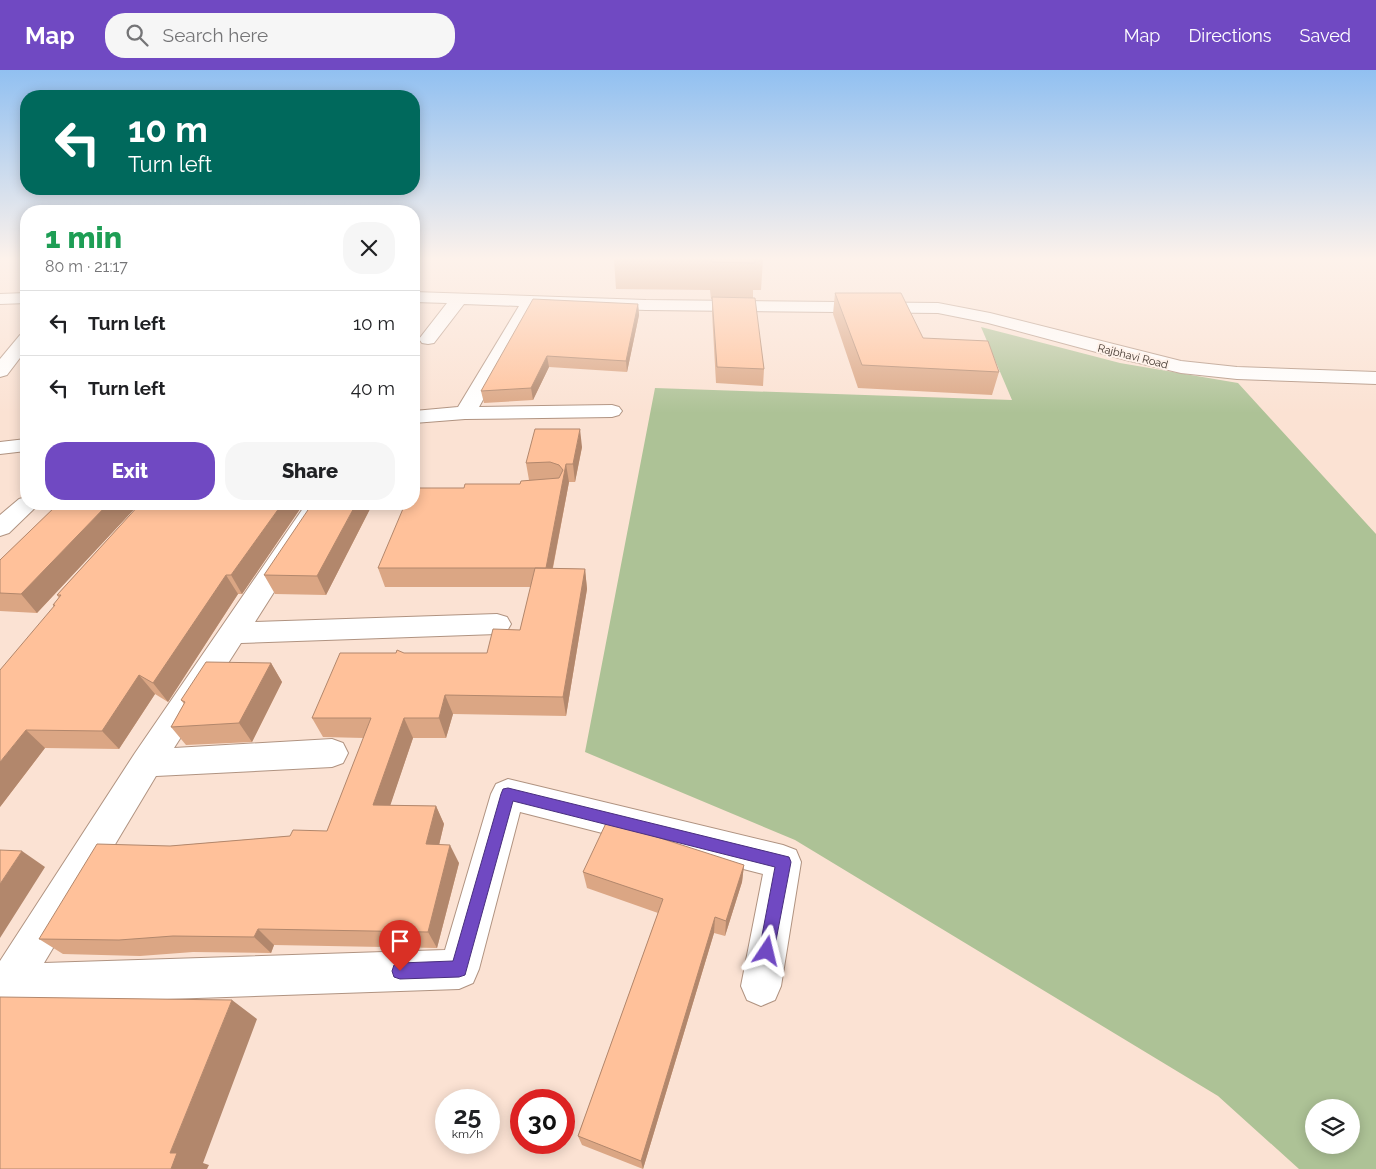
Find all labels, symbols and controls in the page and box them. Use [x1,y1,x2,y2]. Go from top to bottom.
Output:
search box [105,13,455,58]
text: Map [25,21,75,50]
icon: search [123,21,151,49]
text: Search here [163,24,268,46]
text: Map [1124,25,1160,46]
text: Directions [1188,25,1272,46]
text: Saved [1300,25,1351,46]
text: 10 m [128,109,208,150]
icon: left [45,110,110,175]
text: Turn left [128,151,212,177]
text: 1 min [45,220,122,255]
button: close [343,222,395,274]
text: 80 m · 21:17 [45,257,128,276]
icon: left [45,309,73,337]
text: Turn left [88,312,165,334]
text: 10 m [353,312,395,334]
street label: Rajbhavi Road [1096,341,1170,372]
icon: left [45,374,73,402]
text: Turn left [88,377,165,399]
text: 40 m [351,377,395,399]
button: Exit [45,442,215,500]
button: Share [225,442,395,500]
pin [379,920,421,971]
position arrow [740,924,792,976]
icon: arrive [386,927,414,955]
speed limit sign: 30 [510,1089,575,1154]
map controls [1305,1099,1360,1154]
button: layers [1305,1099,1360,1154]
text: 25 [454,1100,481,1130]
text: km/h [452,1127,483,1141]

